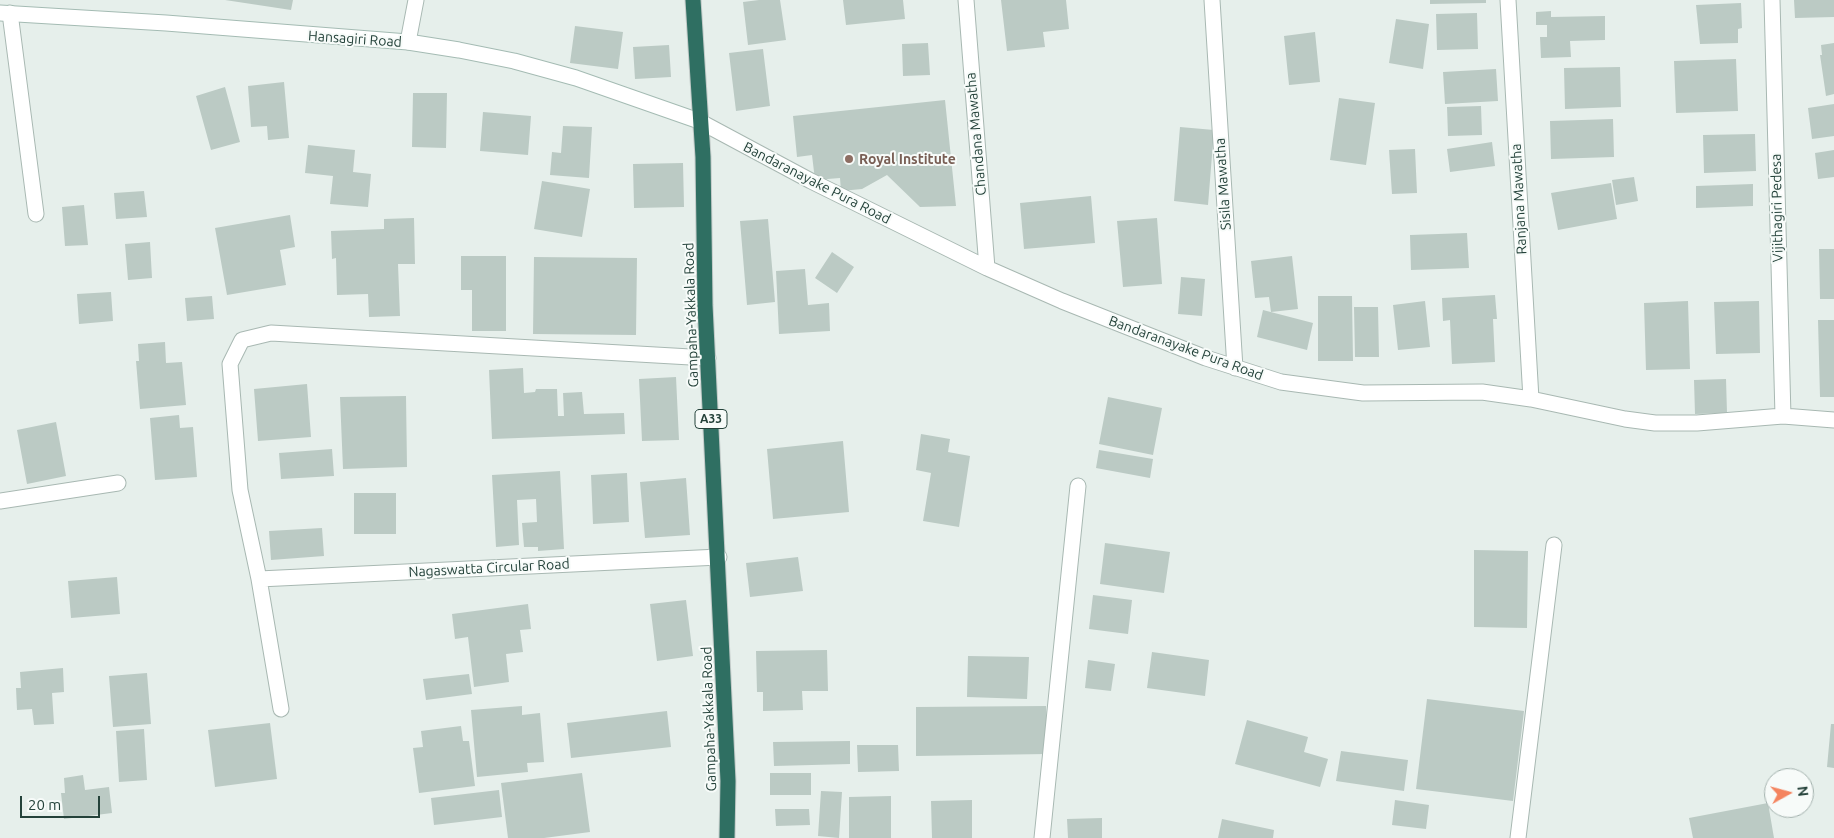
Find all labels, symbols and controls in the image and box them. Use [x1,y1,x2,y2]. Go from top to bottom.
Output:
street label: Hansagiri Road [308,27,402,51]
street label: Chandana Mawatha [962,72,990,196]
street label: Sisila Mawatha [1211,137,1235,231]
street label: Bandaranayake Pura Road [741,138,893,228]
street label: Ranjana Mawatha [1508,143,1530,255]
place label: Royal Institute [859,151,956,167]
marker: Royal Institute [843,153,855,165]
street label: Vijithagiri Pedesa [1768,154,1786,262]
street label: Gampaha-Yakkala Road [680,242,702,388]
street label: Bandaranayake Pura Road [1106,312,1266,384]
road number: A33 [695,409,727,428]
street label: Nagaswatta Circular Road [408,555,570,581]
street label: Gampaha-Yakkala Road [698,646,720,792]
north arrow [1764,768,1814,818]
text: N [1794,785,1811,797]
scale bar [22,786,102,818]
text: 20 m [28,796,61,813]

